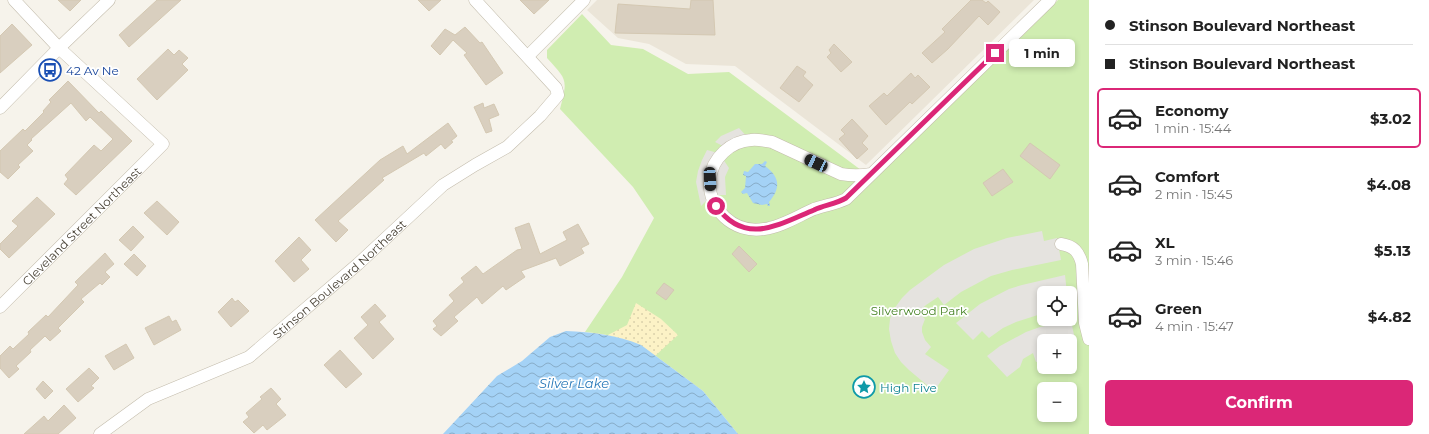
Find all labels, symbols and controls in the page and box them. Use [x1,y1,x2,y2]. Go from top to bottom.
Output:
text: Stinson Boulevard Northeast [1129,16,1355,35]
callout: 1 min [1009,39,1075,67]
route end [986,44,1004,62]
text: 1 min [1024,45,1060,61]
text: Stinson Boulevard Northeast [1129,54,1355,73]
bus stop icon: 42 Av Ne [37,57,63,83]
place label: 42 Av Ne [66,63,119,78]
icon: car [1107,100,1143,136]
text: Economy [1155,101,1228,120]
text: $3.02 [1370,109,1411,128]
text: 1 min · 15:44 [1155,120,1231,136]
car [803,152,829,174]
street label: Cleveland Street Northeast [19,163,144,288]
icon: car [1107,166,1143,202]
car [703,167,717,191]
text: Comfort [1155,167,1220,186]
text: $4.08 [1367,175,1411,194]
text: 2 min · 15:45 [1155,186,1233,202]
route start [707,197,725,215]
street label: Stinson Boulevard Northeast [269,216,409,341]
icon: car [1107,232,1143,268]
text: XL [1155,233,1174,252]
text: $5.13 [1374,241,1411,260]
text: 3 min · 15:46 [1155,252,1233,268]
map controls [1037,286,1077,422]
button: locate [1037,286,1077,326]
icon: car [1107,298,1143,334]
text: Green [1155,299,1202,318]
park label: Silverwood Park [871,303,968,318]
text: $4.82 [1368,307,1411,326]
text: 4 min · 15:47 [1155,318,1234,334]
button: + [1037,334,1077,374]
place icon: High Five [851,374,877,400]
water label: Silver Lake [539,375,609,391]
place label: High Five [880,380,937,395]
button: Confirm [1105,380,1413,426]
button: − [1037,382,1077,422]

